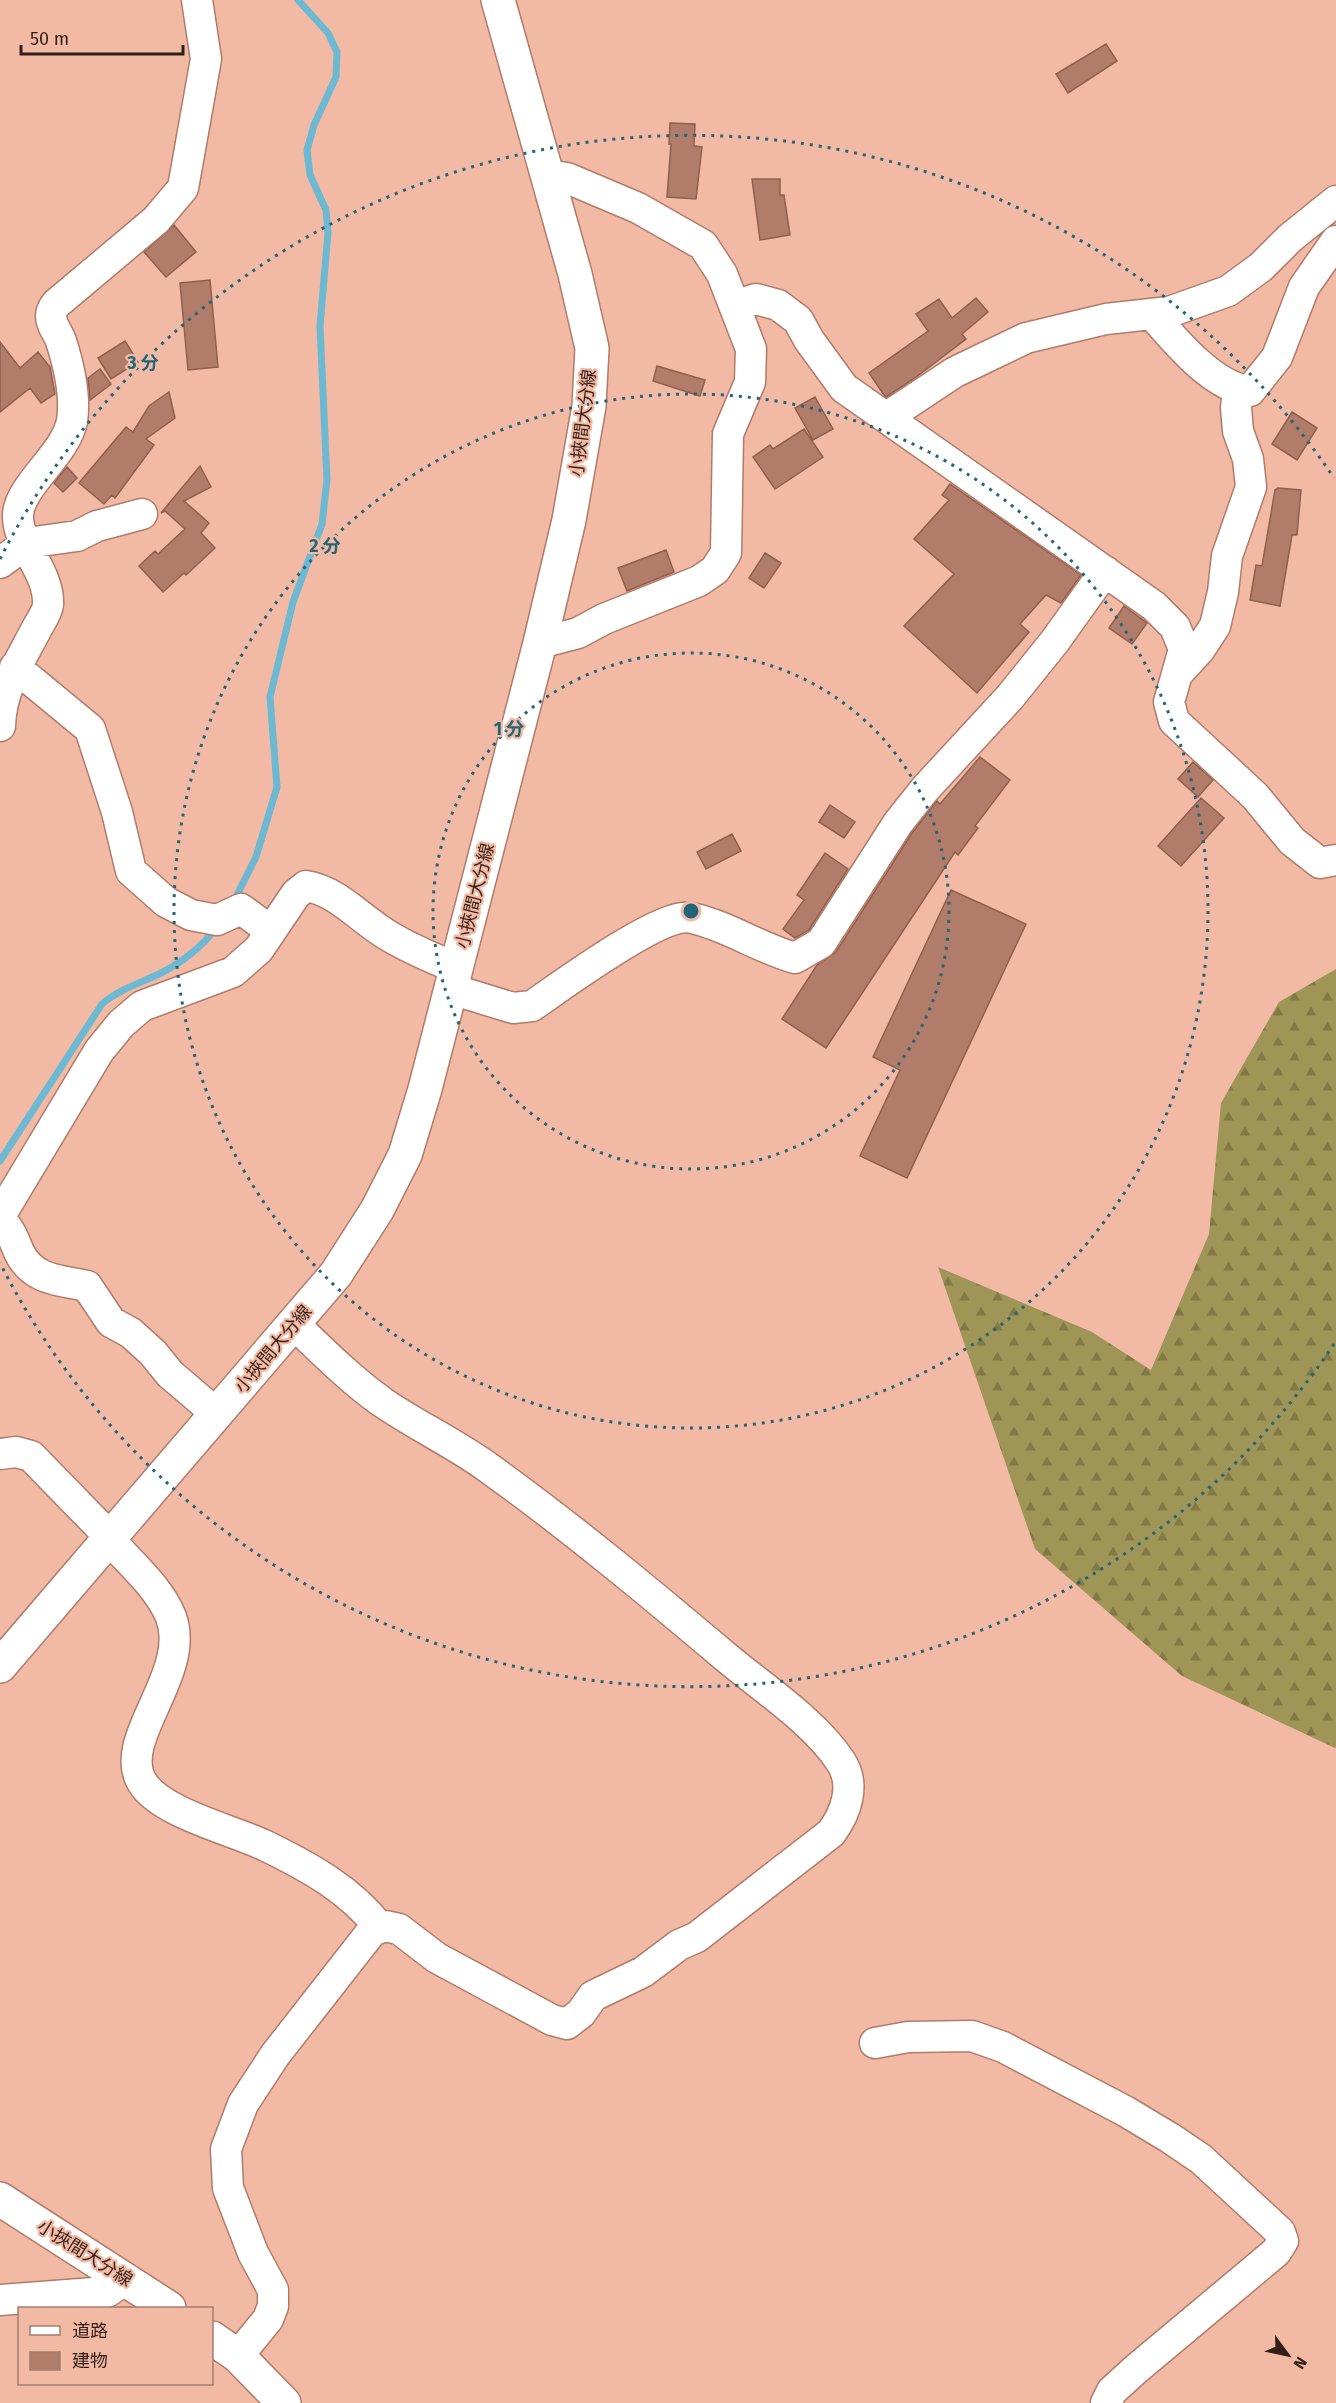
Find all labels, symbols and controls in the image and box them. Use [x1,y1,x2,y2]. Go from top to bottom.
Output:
scale bar [21,18,183,56]
text: 50 m [30,28,69,50]
text: 3 分 [126,352,159,374]
street label: 小挾間大分線 [566,368,600,478]
text: 2 分 [309,535,341,557]
text: 1 分 [494,718,524,740]
street label: 小挾間大分線 [451,841,499,951]
centre of rings [681,901,701,921]
street label: 小挾間大分線 [230,1301,316,1397]
street label: 小挾間大分線 [33,2215,137,2291]
legend [18,2307,213,2385]
text: 道路 [72,2320,108,2342]
north arrow [1258,2325,1318,2385]
text: 建物 [72,2350,108,2372]
text: N [1289,2353,1311,2373]

